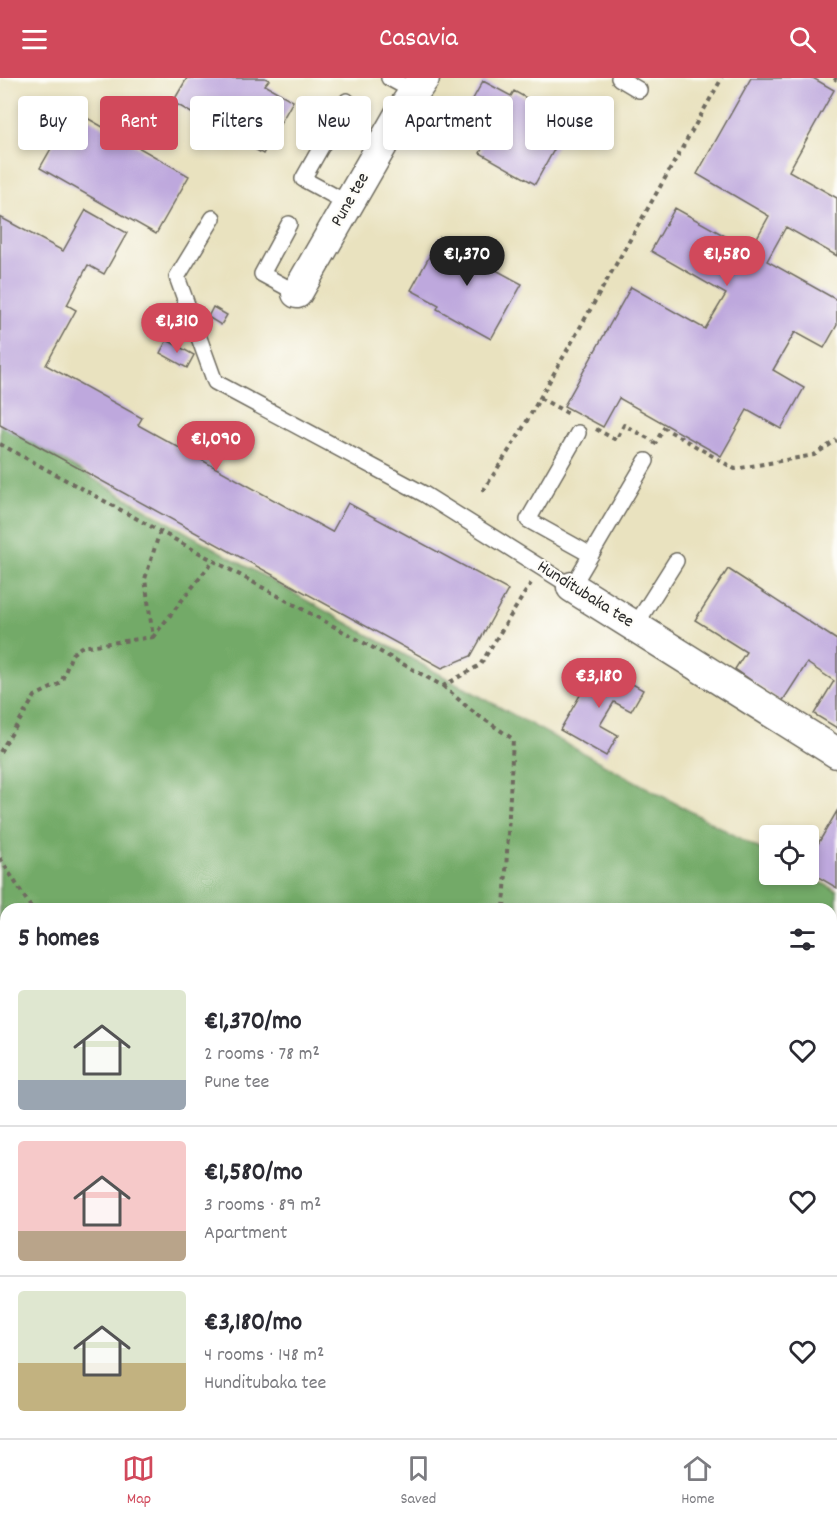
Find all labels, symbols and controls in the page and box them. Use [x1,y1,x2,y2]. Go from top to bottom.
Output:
text: Casavia [379,20,458,59]
icon: menu [18,23,51,56]
icon: search [786,23,819,56]
chip: Buy [18,96,88,150]
chip: Rent [100,96,178,150]
chip: Filters [190,96,284,150]
chip: New [296,96,371,150]
chip: Apartment [383,96,513,150]
chip: House [525,96,614,150]
street label: Pune tee [325,168,377,232]
pin: €1,370 [418,236,516,287]
pin: €1,580 [678,236,776,287]
text: €1,370 [444,241,490,269]
text: €1,580 [703,241,751,269]
pin: €1,310 [128,303,226,354]
text: €1,310 [155,308,199,336]
pin: €1,090 [167,421,265,472]
text: €1,090 [191,426,241,454]
street label: Hunditubaka tee [532,555,638,635]
pin: €3,180 [550,658,648,709]
text: €3,180 [575,663,623,691]
map controls [759,825,819,885]
button: locate [759,825,819,885]
text: 5 homes [18,921,100,958]
icon: filters [786,923,819,956]
text: €1,370/mo [204,1004,302,1041]
icon: home [66,1014,138,1086]
icon: heart [786,1034,819,1067]
text: 2 rooms · 78 m² [204,1041,320,1069]
text: Pune tee [204,1069,269,1097]
text: €1,580/mo [204,1155,303,1192]
icon: home [66,1165,138,1237]
icon: heart [786,1185,819,1218]
text: 3 rooms · 89 m² [204,1192,321,1220]
text: Apartment [204,1220,287,1248]
text: €3,180/mo [204,1305,302,1342]
icon: home [66,1315,138,1387]
icon: heart [786,1335,819,1368]
text: 4 rooms · 148 m² [204,1342,324,1370]
text: Hunditubaka tee [204,1370,326,1398]
tab: Map [122,1452,155,1511]
tab: Saved [400,1452,436,1511]
tab: Home [681,1452,715,1511]

